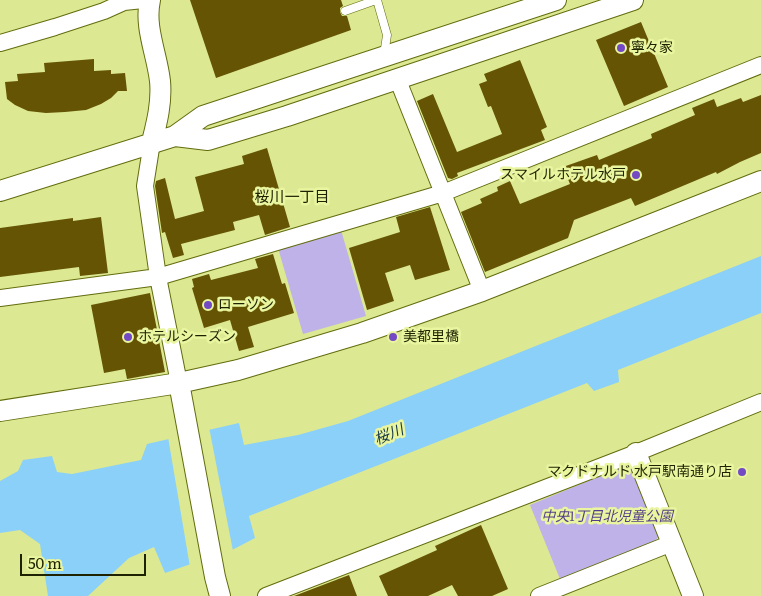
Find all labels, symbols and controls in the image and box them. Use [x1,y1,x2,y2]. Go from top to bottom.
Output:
place label: 寧々家 [631,40,673,56]
marker: 寧々家 [615,42,627,54]
place label: スマイルホテル水戸 [500,167,626,183]
marker: スマイルホテル水戸 [630,169,642,181]
district label: 桜川一丁目 [255,189,329,207]
place label: ローソン [218,297,274,313]
marker: ローソン [202,299,214,311]
place label: ホテルシーズン [138,329,236,345]
place label: 美都里橋 [403,329,459,345]
marker: ホテルシーズン [122,331,134,343]
marker: 美都里橋 [387,331,399,343]
water label: 桜川 [372,421,406,449]
place label: マクドナルド 水戸駅南通り店 [547,464,732,480]
marker: マクドナルド 水戸駅南通り店 [736,466,748,478]
park label: 中央1丁目北児童公園 [541,509,673,525]
scale bar [22,544,149,576]
text: 50 m [28,551,62,574]

